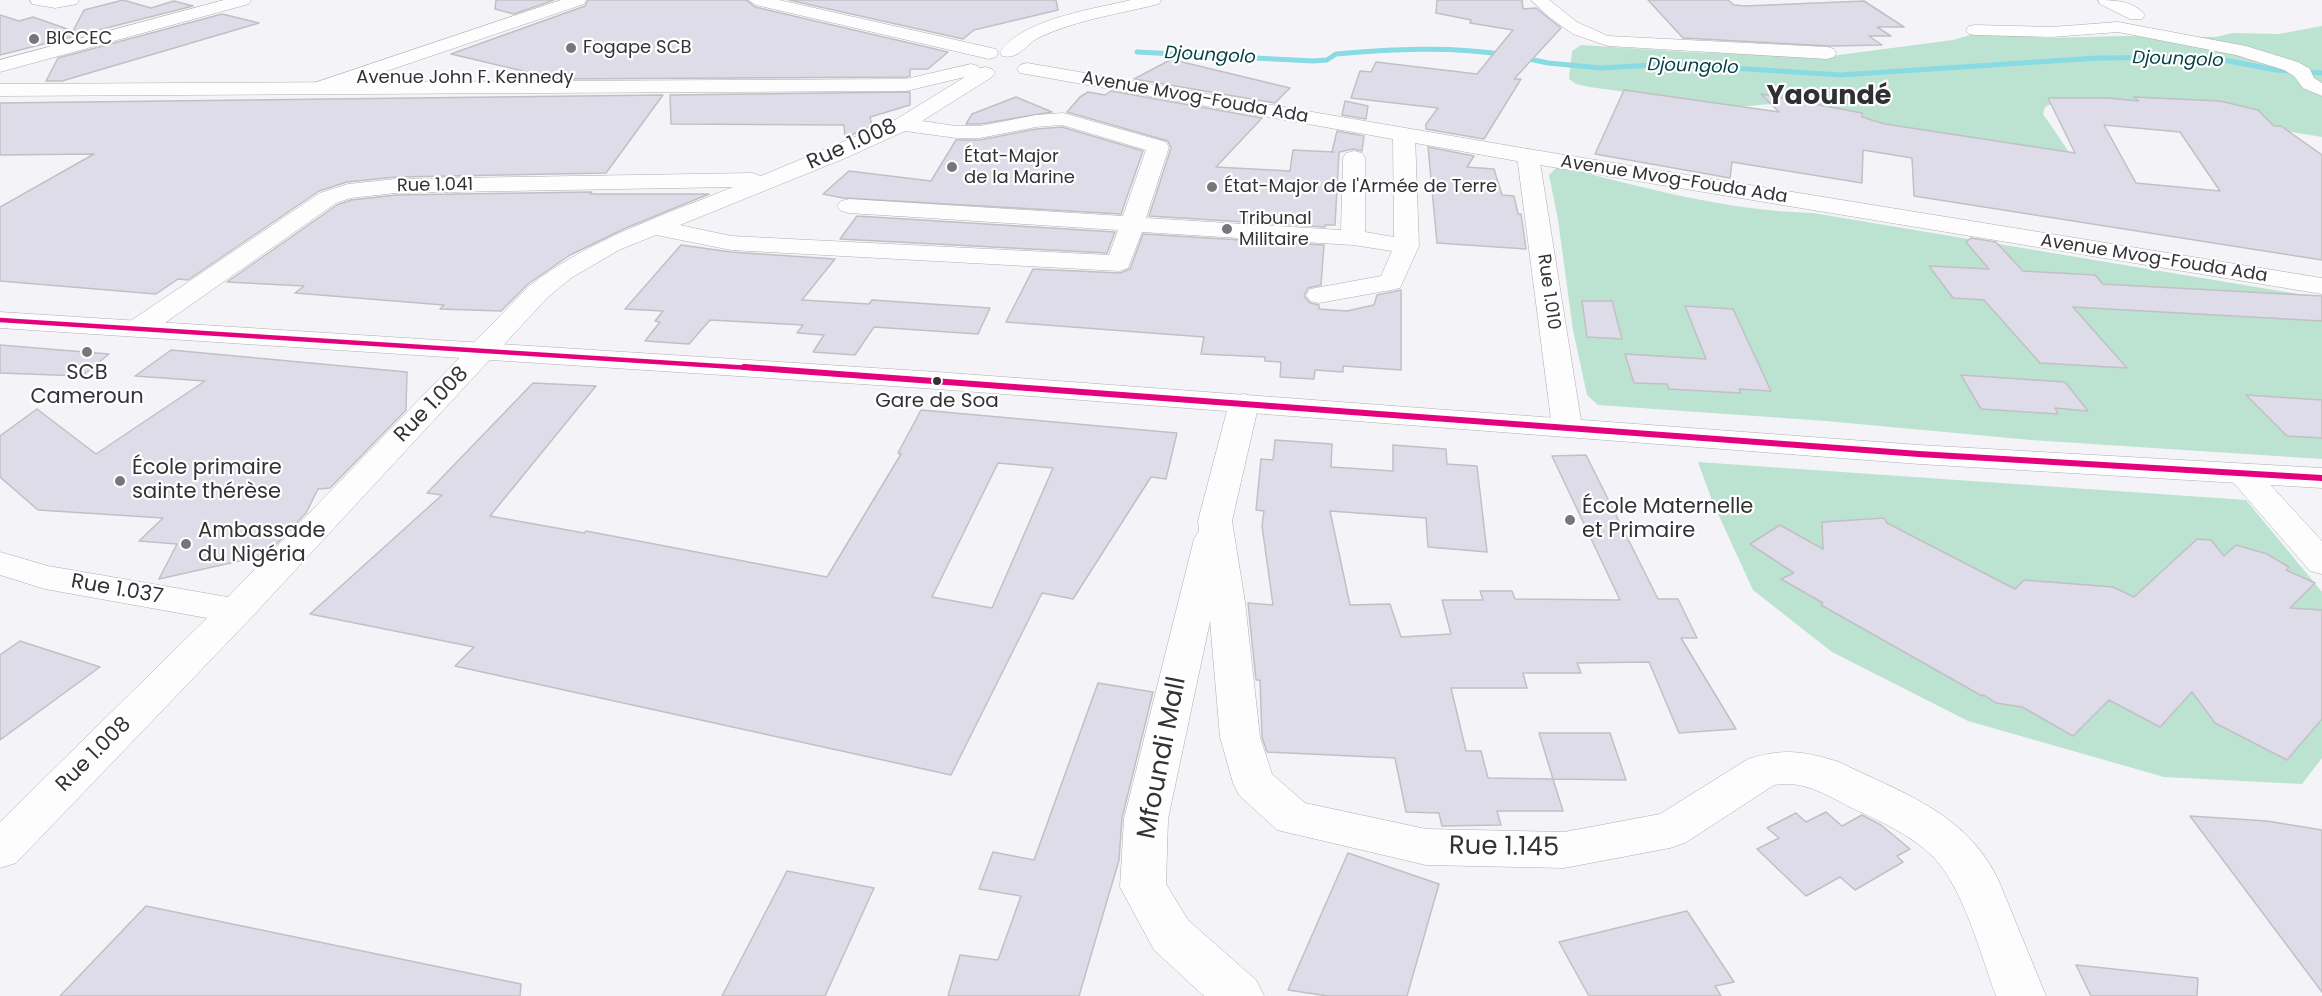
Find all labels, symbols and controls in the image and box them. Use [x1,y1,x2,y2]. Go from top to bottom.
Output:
place label: BICCEC [46,28,112,50]
marker: BICCEC [27,32,41,46]
place label: Fogape SCB [583,37,692,59]
marker: Fogape SCB [564,41,578,55]
water label: Djoungolo [1164,43,1256,69]
water label: Djoungolo [2132,48,2224,72]
water label: Djoungolo [1647,55,1739,79]
street label: Avenue John F. Kennedy [356,67,574,89]
street label: Avenue Mvog-Fouda Ada [1080,67,1310,129]
district label: Yaoundé [1766,81,1892,113]
street label: Rue 1.008 [803,114,901,176]
place label: État-Major de la Marine [964,146,1075,188]
street label: Avenue Mvog-Fouda Ada [1559,151,1789,209]
marker: État-Major de la Marine [945,160,959,174]
street label: Rue 1.041 [397,175,473,197]
place label: État-Major de l'Armée de Terre [1224,176,1497,198]
marker: État-Major de l'Armée de Terre [1205,180,1219,194]
place label: Tribunal Militaire [1239,208,1312,250]
marker: Tribunal Militaire [1220,222,1234,236]
street label: Avenue Mvog-Fouda Ada [2039,230,2269,288]
street label: Rue 1.010 [1532,253,1564,331]
marker: SCB Cameroun [80,345,94,359]
place label: SCB Cameroun [30,361,144,411]
street label: Rue 1.008 [390,362,474,448]
marker: Gare de Soa [931,375,943,387]
place label: Gare de Soa [875,390,999,414]
place label: École primaire sainte thérèse [132,456,282,506]
marker: École primaire sainte thérèse [113,474,127,488]
place label: École Maternelle et Primaire [1582,495,1753,545]
marker: École Maternelle et Primaire [1563,513,1577,527]
place label: Ambassade du Nigéria [198,519,326,569]
marker: Ambassade du Nigéria [179,537,193,551]
street label: Rue 1.037 [69,570,165,610]
street label: Mfoundi Mall [1132,674,1194,842]
street label: Rue 1.008 [51,712,137,798]
street label: Rue 1.145 [1449,831,1559,865]

